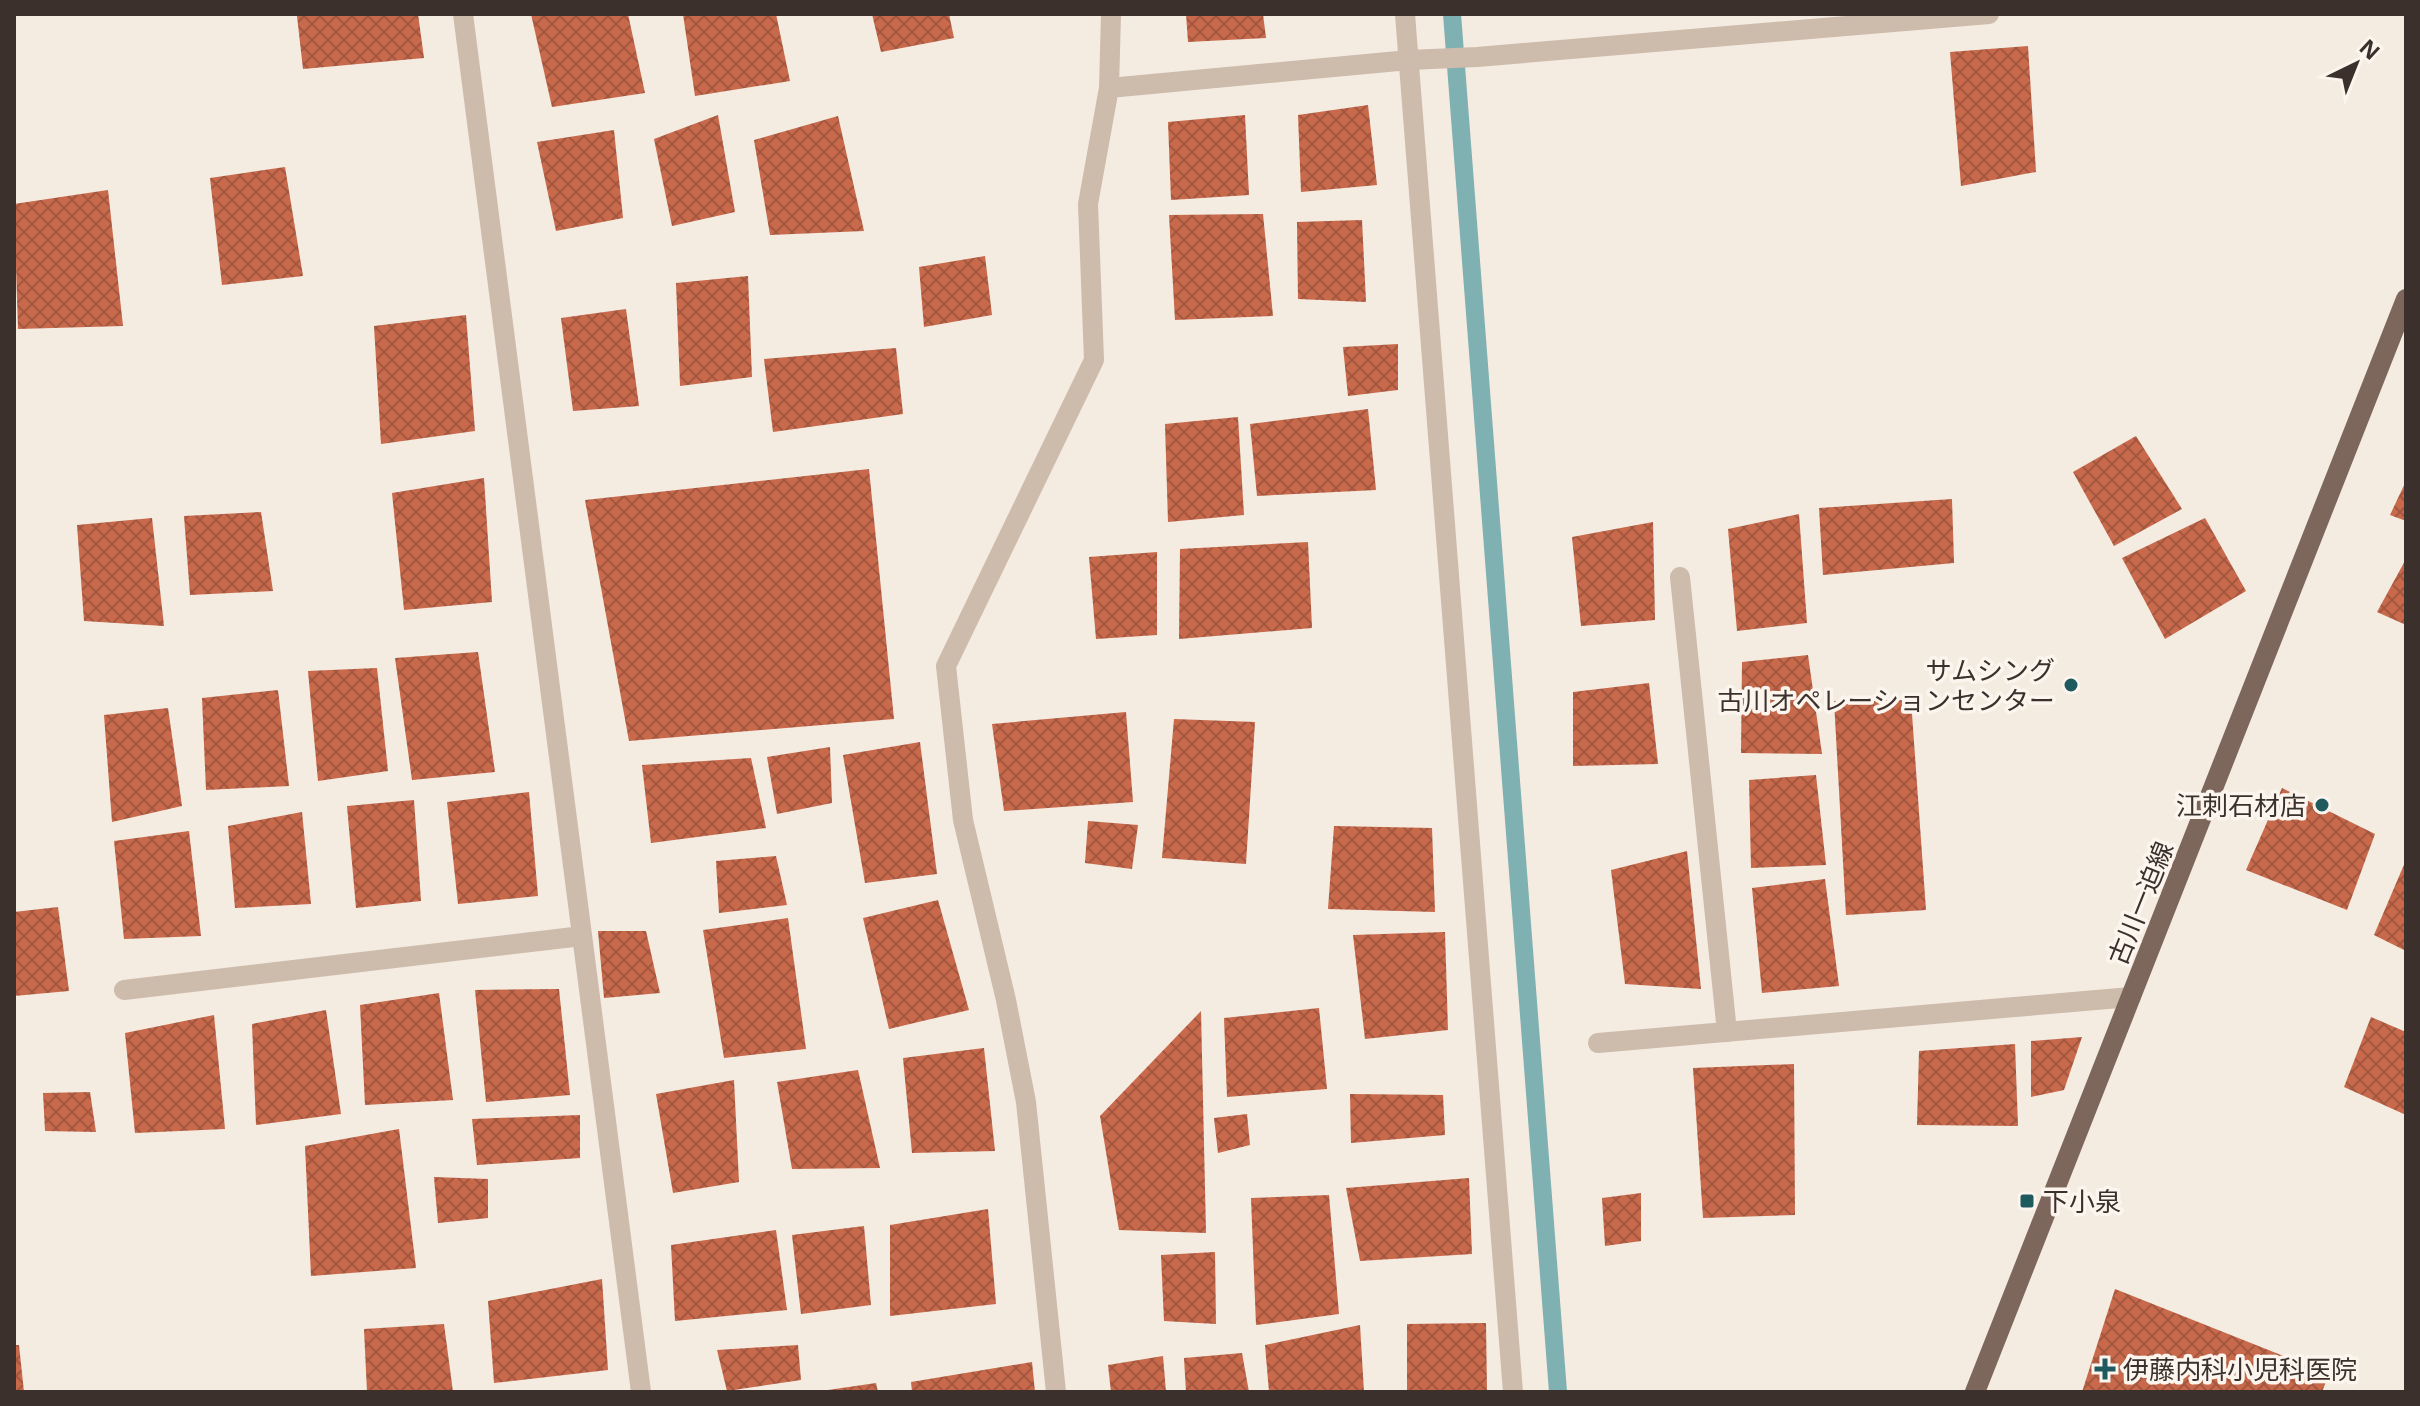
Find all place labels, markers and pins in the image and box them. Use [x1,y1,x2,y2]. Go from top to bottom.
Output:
place label: サムシング 古川オペレーションセンター [1718,652,2055,718]
marker: サムシング 古川オペレーションセンター [2062,676,2080,694]
place label: 江刺石材店 [2176,787,2306,823]
marker: 江刺石材店 [2313,796,2331,814]
place label: 下小泉 [2043,1183,2121,1219]
marker: 下小泉 [2018,1192,2036,1210]
place label: 伊藤内科小児科医院 [2123,1351,2357,1387]
marker: 伊藤内科小児科医院 [2094,1358,2116,1380]

